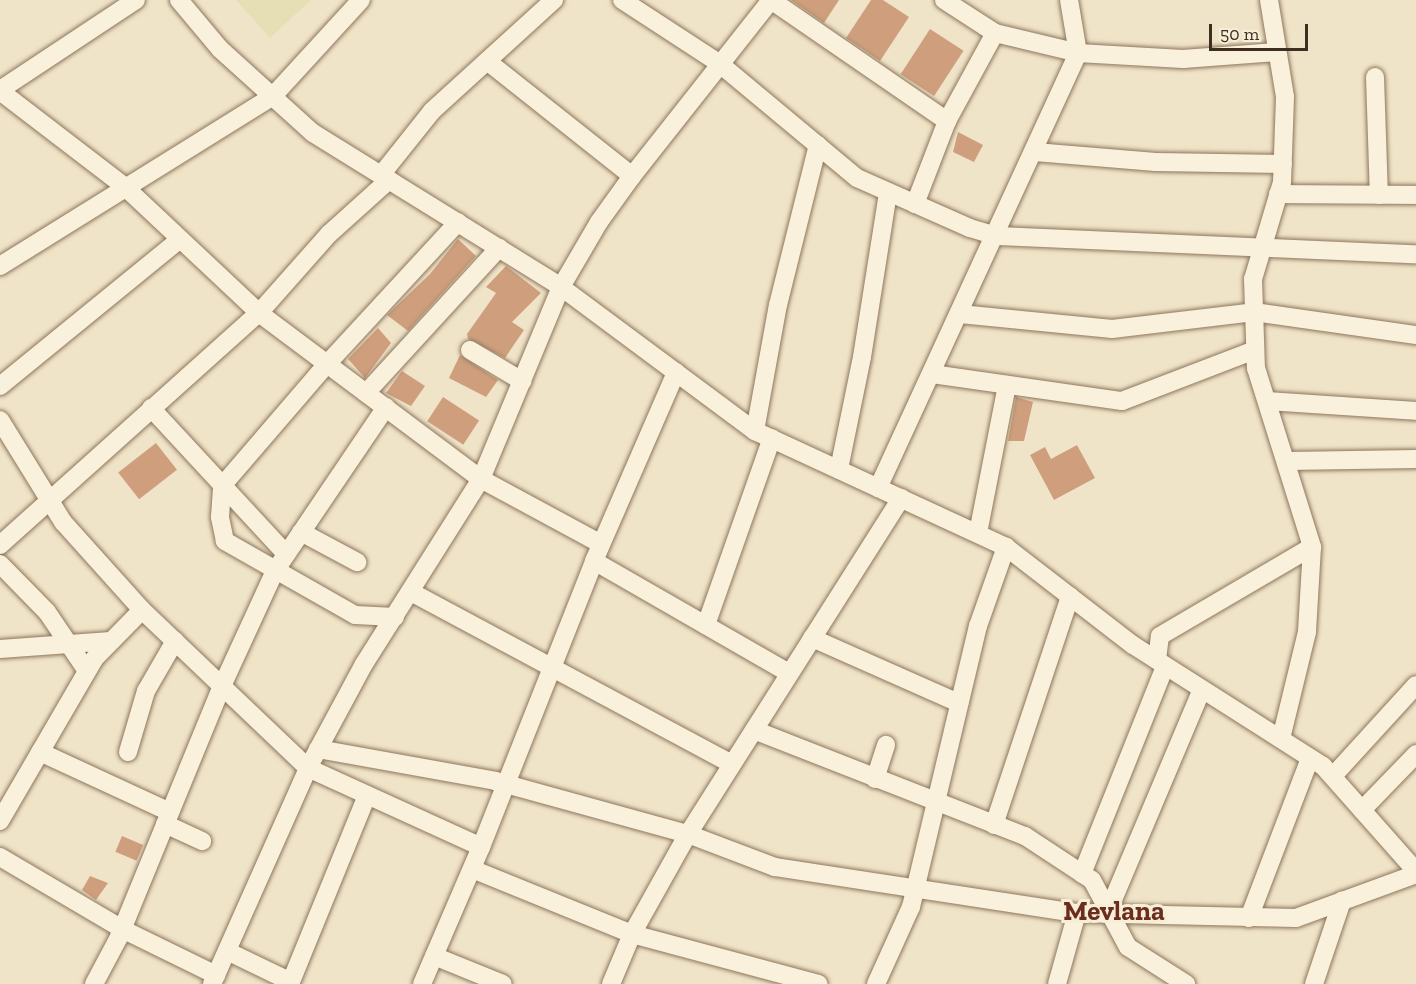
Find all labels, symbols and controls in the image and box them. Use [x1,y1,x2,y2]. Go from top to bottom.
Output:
scale bar [1212,12,1311,50]
text: 50 m [1220,23,1259,45]
district label: Mevlana [1063,896,1165,928]

